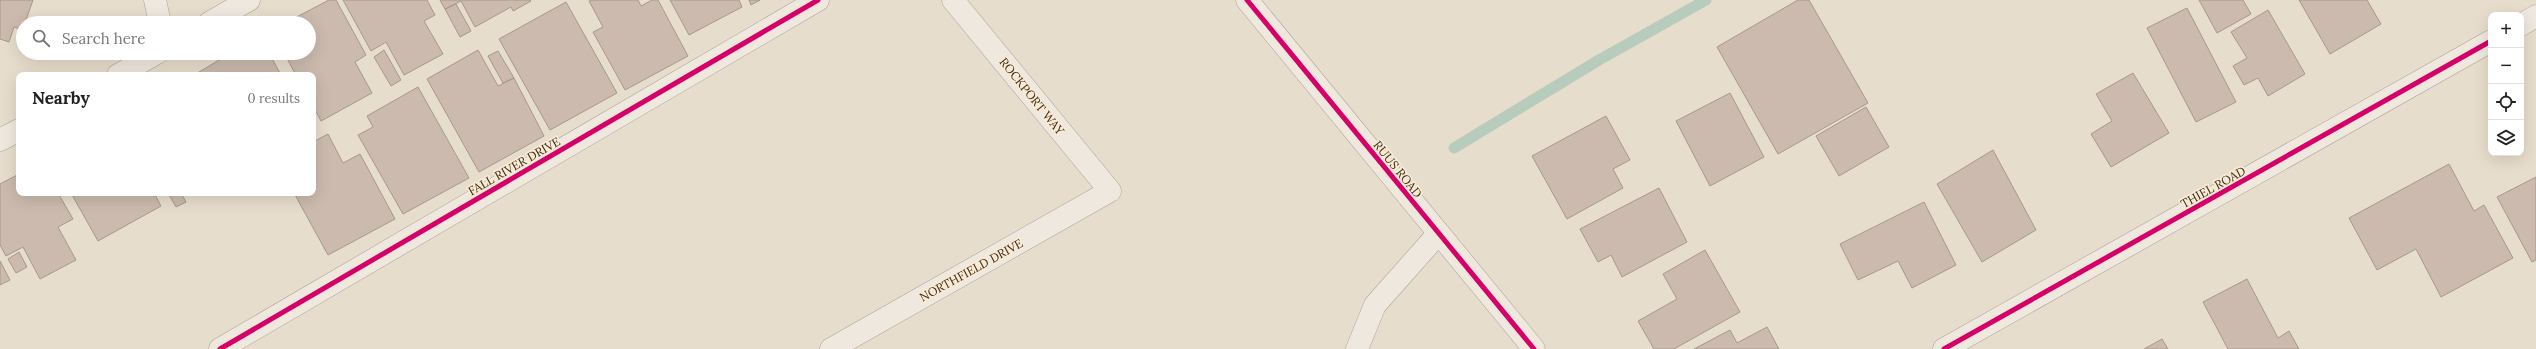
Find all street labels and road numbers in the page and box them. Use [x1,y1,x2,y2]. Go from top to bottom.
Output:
street label: ROCKPORT WAY [996,54,1068,138]
street label: FALL RIVER DRIVE [465,134,563,198]
street label: RUUS ROAD [1371,138,1426,201]
street label: THIEL ROAD [2178,163,2248,211]
street label: NORTHFIELD DRIVE [917,235,1025,305]

